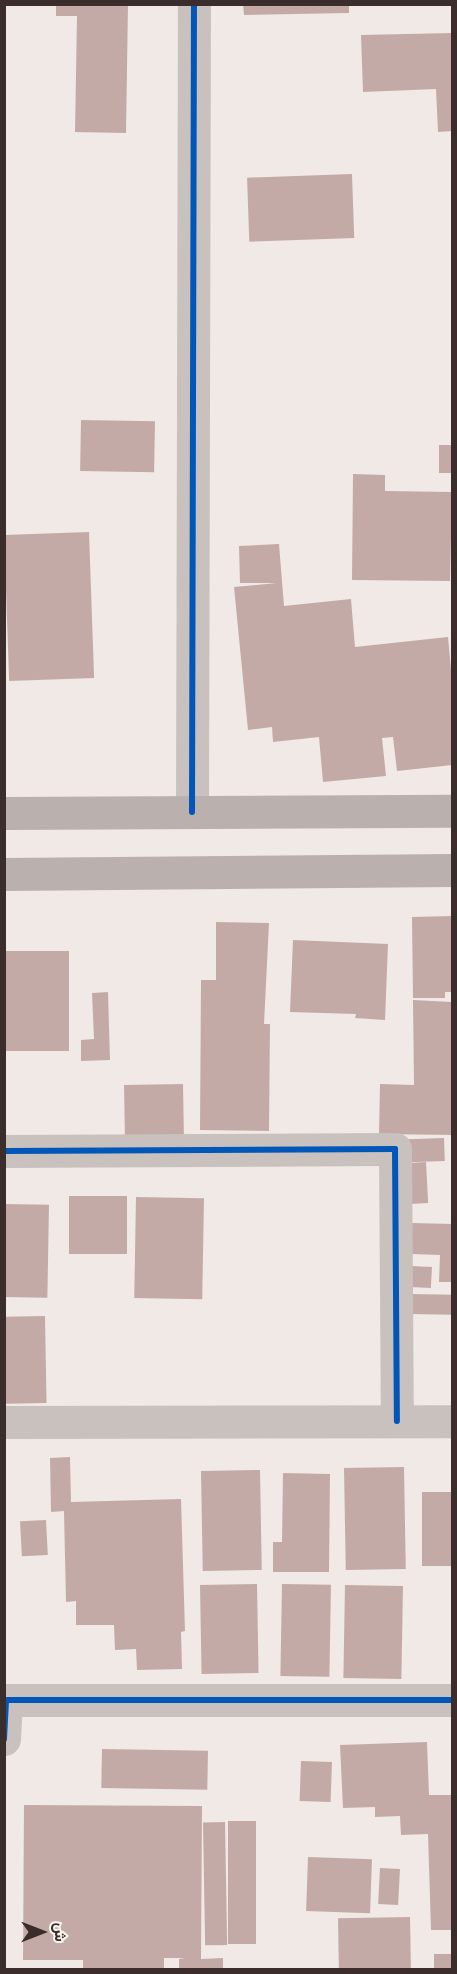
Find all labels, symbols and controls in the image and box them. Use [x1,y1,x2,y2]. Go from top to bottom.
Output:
north arrow [12,1902,72,1962]
text: ش [51,1922,70,1942]

